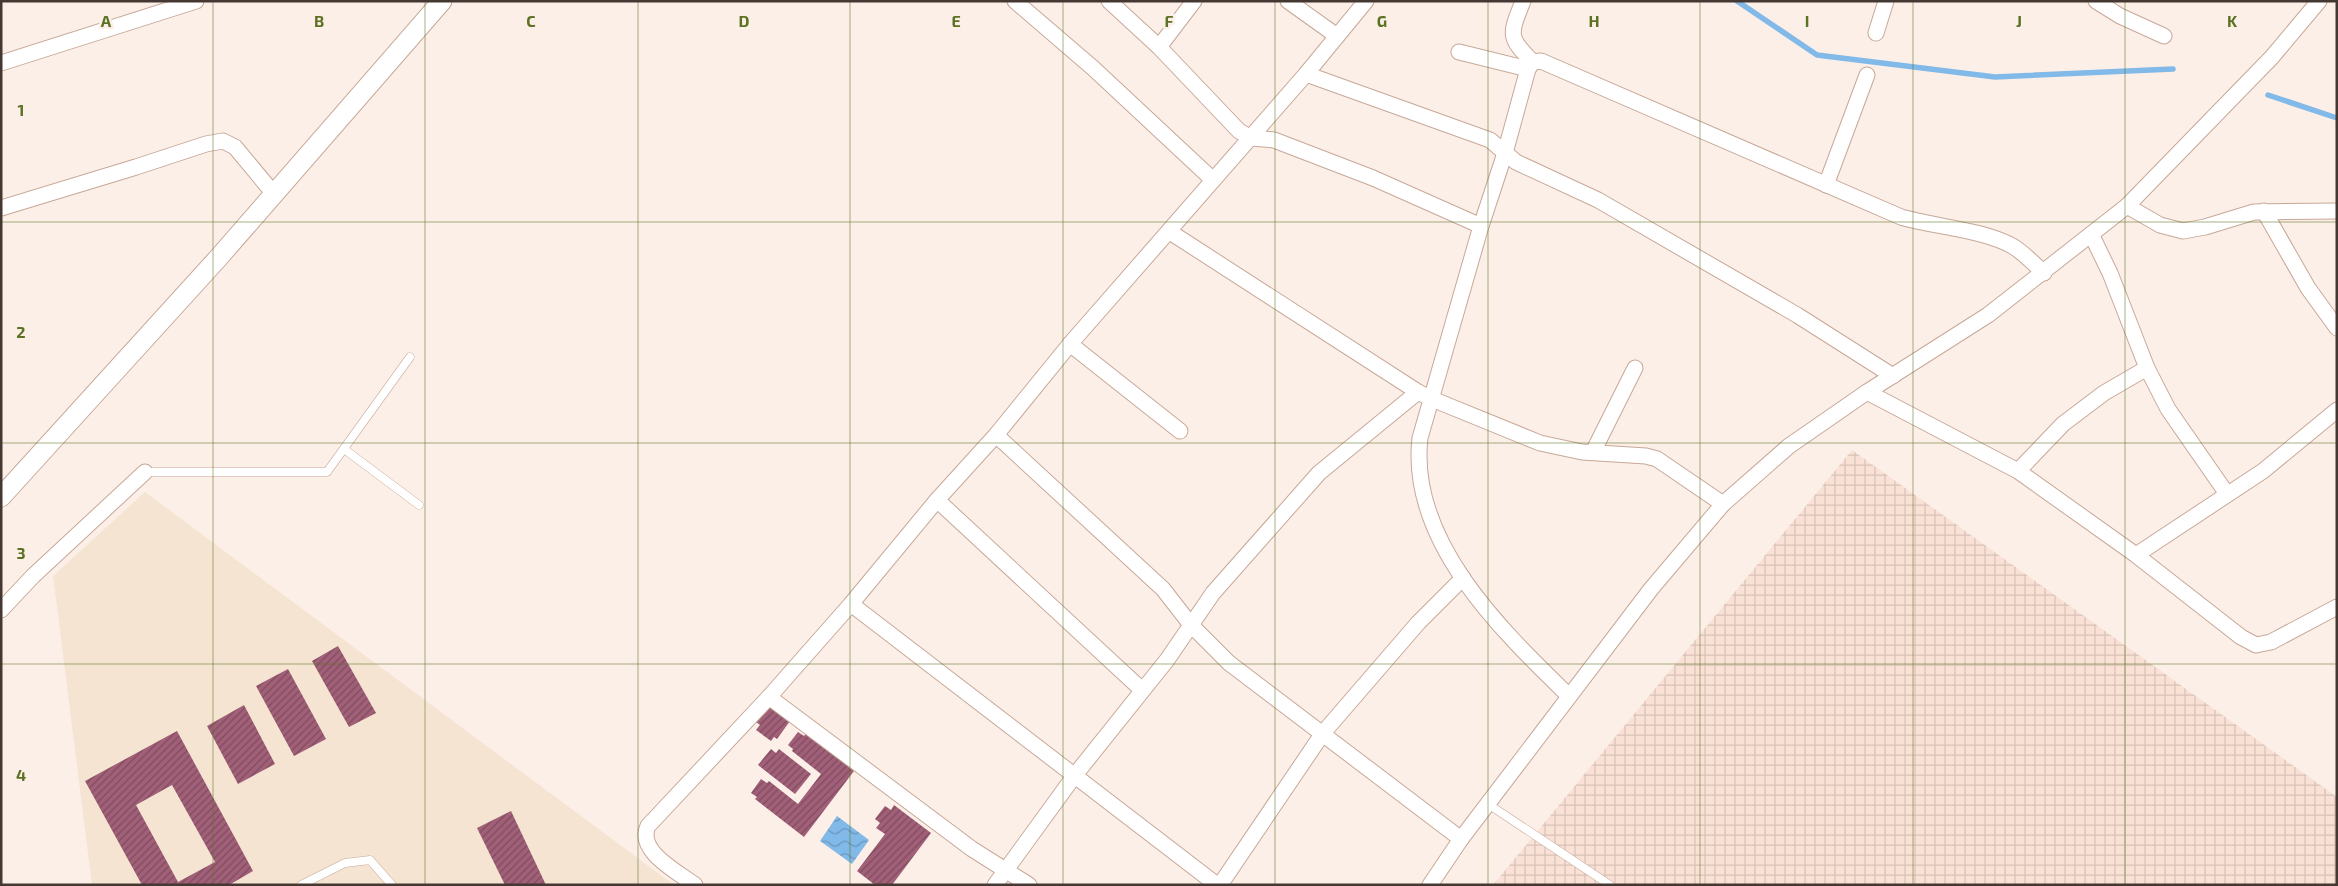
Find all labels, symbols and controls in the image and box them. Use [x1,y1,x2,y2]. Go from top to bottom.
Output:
text: A [101,11,112,30]
text: B [314,11,324,30]
text: C [526,11,536,30]
text: D [739,11,750,30]
text: E [951,11,961,30]
text: F [1165,11,1174,30]
text: G [1377,11,1387,30]
text: H [1588,11,1600,30]
text: I [1805,11,1809,30]
text: J [2016,11,2022,30]
text: K [2227,11,2238,30]
text: 1 [18,100,24,119]
text: 2 [16,322,26,341]
text: 3 [16,543,26,562]
text: 4 [16,765,26,784]

